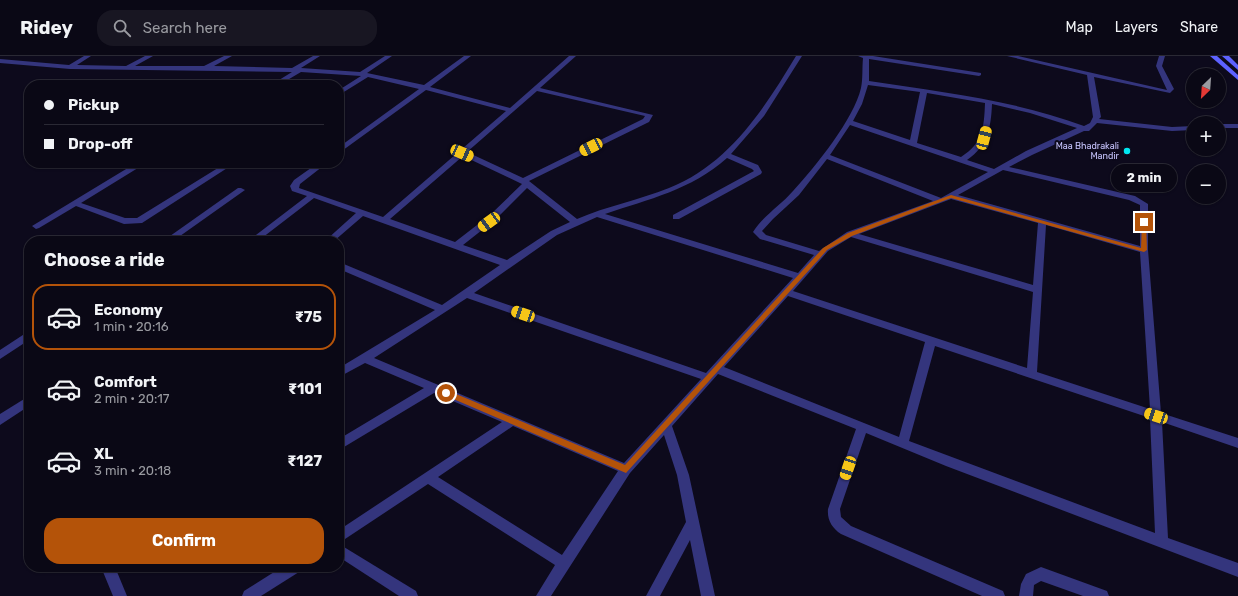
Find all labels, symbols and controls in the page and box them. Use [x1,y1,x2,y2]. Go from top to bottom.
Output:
search box [97,10,377,46]
text: Ridey [20,16,73,39]
icon: search [111,17,133,39]
text: Search here [143,19,227,37]
text: Map [1066,19,1093,36]
text: Layers [1115,19,1158,36]
text: Share [1180,19,1218,36]
north arrow [1186,68,1226,108]
map controls [1186,68,1226,204]
text: Pickup [68,96,119,114]
button: + [1186,116,1226,156]
car [975,125,993,151]
text: Drop-off [68,135,132,153]
car [578,136,604,158]
place label: Maa Bhadrakali Mandir [1056,141,1120,161]
car [449,143,475,163]
marker: Maa Bhadrakali Mandir [1122,146,1132,156]
callout: 2 min [1111,164,1177,192]
button: − [1186,164,1226,204]
text: 2 min [1126,170,1162,185]
car [476,210,502,234]
route end [1135,213,1153,231]
text: Choose a ride [44,249,165,271]
icon: car [46,299,82,335]
text: Economy [94,301,163,319]
car [510,304,536,324]
text: ₹75 [295,308,322,326]
text: 1 min · 20:16 [94,319,169,334]
icon: car [46,371,82,407]
text: Comfort [94,373,157,391]
text: ₹101 [288,380,322,398]
route start [437,384,455,402]
text: 2 min · 20:17 [94,391,170,406]
car [1143,407,1169,425]
icon: car [46,443,82,479]
text: XL [94,445,113,463]
text: ₹127 [287,452,322,470]
car [838,455,858,481]
text: 3 min · 20:18 [94,463,171,478]
button: Confirm [44,518,324,564]

